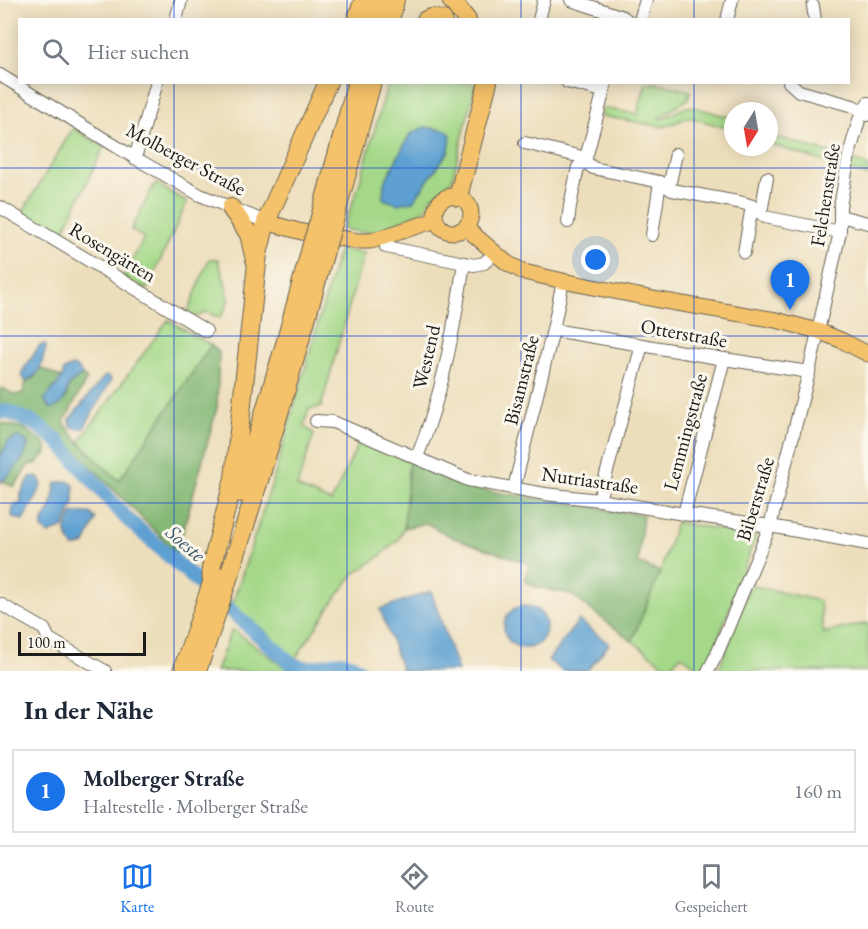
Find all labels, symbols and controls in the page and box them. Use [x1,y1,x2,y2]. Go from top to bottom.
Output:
search box [18,18,850,84]
icon: search [39,35,72,68]
text: Hier suchen [87,37,190,66]
north arrow [724,102,778,156]
street label: Molberger Straße [122,117,251,202]
street label: Felchenstraße [804,141,846,249]
street label: Rosengärten [65,216,162,288]
your location [581,245,610,274]
pin: 1 [770,260,810,310]
street label: Otterstraße [639,313,730,353]
street label: Westend [406,321,446,392]
street label: Bisamstraße [497,332,545,428]
street label: Lemmingstraße [657,370,713,493]
street label: Biberstraße [730,454,780,544]
street label: Nutriastraße [540,460,640,500]
water label: Soeste [160,518,212,568]
scale bar [18,629,146,656]
text: 100 m [27,632,66,653]
text: In der Nähe [24,693,153,727]
text: Molberger Straße [83,764,244,793]
text: 1 [40,778,51,804]
text: 160 m [794,778,842,804]
text: Haltestelle · Molberger Straße [83,793,308,819]
tab: Karte [120,860,154,917]
tab: Route [395,860,434,917]
tab: Gespeichert [675,860,748,917]

